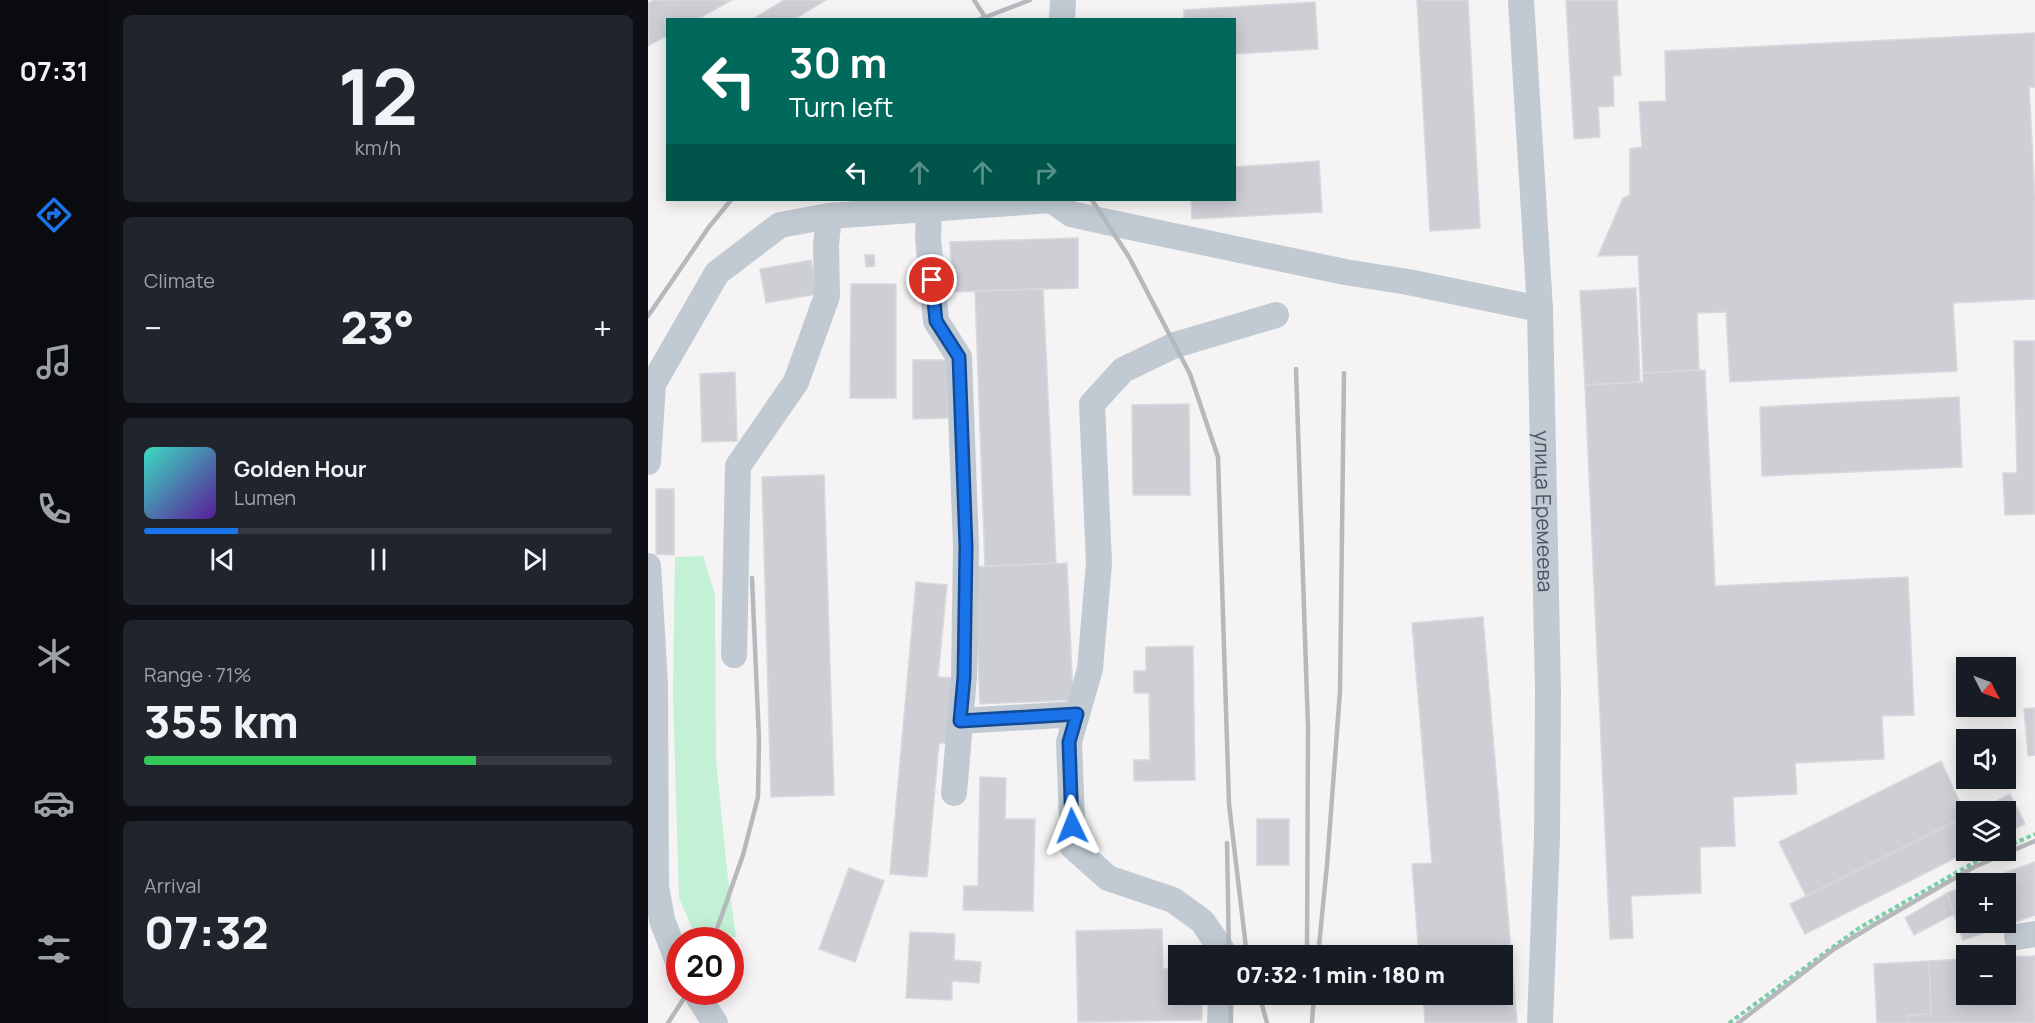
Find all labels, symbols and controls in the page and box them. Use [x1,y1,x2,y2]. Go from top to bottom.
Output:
text: 30 m [789,33,887,91]
text: 12 [338,42,418,148]
icon: left [690,42,768,120]
text: 07:31 [20,52,88,89]
text: Turn left [789,88,893,125]
text: km/h [355,134,401,161]
icon: left [840,156,873,189]
icon: ahead [903,156,936,189]
icon: ahead [966,156,999,189]
icon: right [1029,156,1062,189]
icon: directions [33,194,75,236]
pin [906,254,957,305]
icon: arrive [915,263,948,296]
text: Climate [144,267,215,294]
text: 23° [340,296,414,358]
text: − [144,305,162,350]
text: + [593,305,612,350]
icon: music [33,341,75,383]
street label: улица Еремеева [1529,430,1560,593]
text: Golden Hour [234,454,367,484]
text: Lumen [234,484,296,511]
icon: phone [33,488,75,530]
icon: previous [206,543,239,576]
icon: pause [362,543,395,576]
icon: next [518,543,551,576]
icon: climate [33,635,75,677]
north arrow [1956,657,2016,717]
map controls [1956,657,2016,1005]
text: Range · 71% [144,661,252,688]
text: 355 km [144,690,299,752]
button: sound [1956,729,2016,789]
icon: car [33,782,75,824]
position arrow [1040,794,1104,858]
button: layers [1956,801,2016,861]
text: Arrival [144,872,201,899]
button: + [1956,873,2016,933]
text: 07:32 [144,901,269,963]
speed limit sign: 20 [666,927,744,1005]
icon: filters [33,928,75,970]
button: − [1956,945,2016,1005]
text: 07:32 · 1 min · 180 m [1236,960,1445,990]

